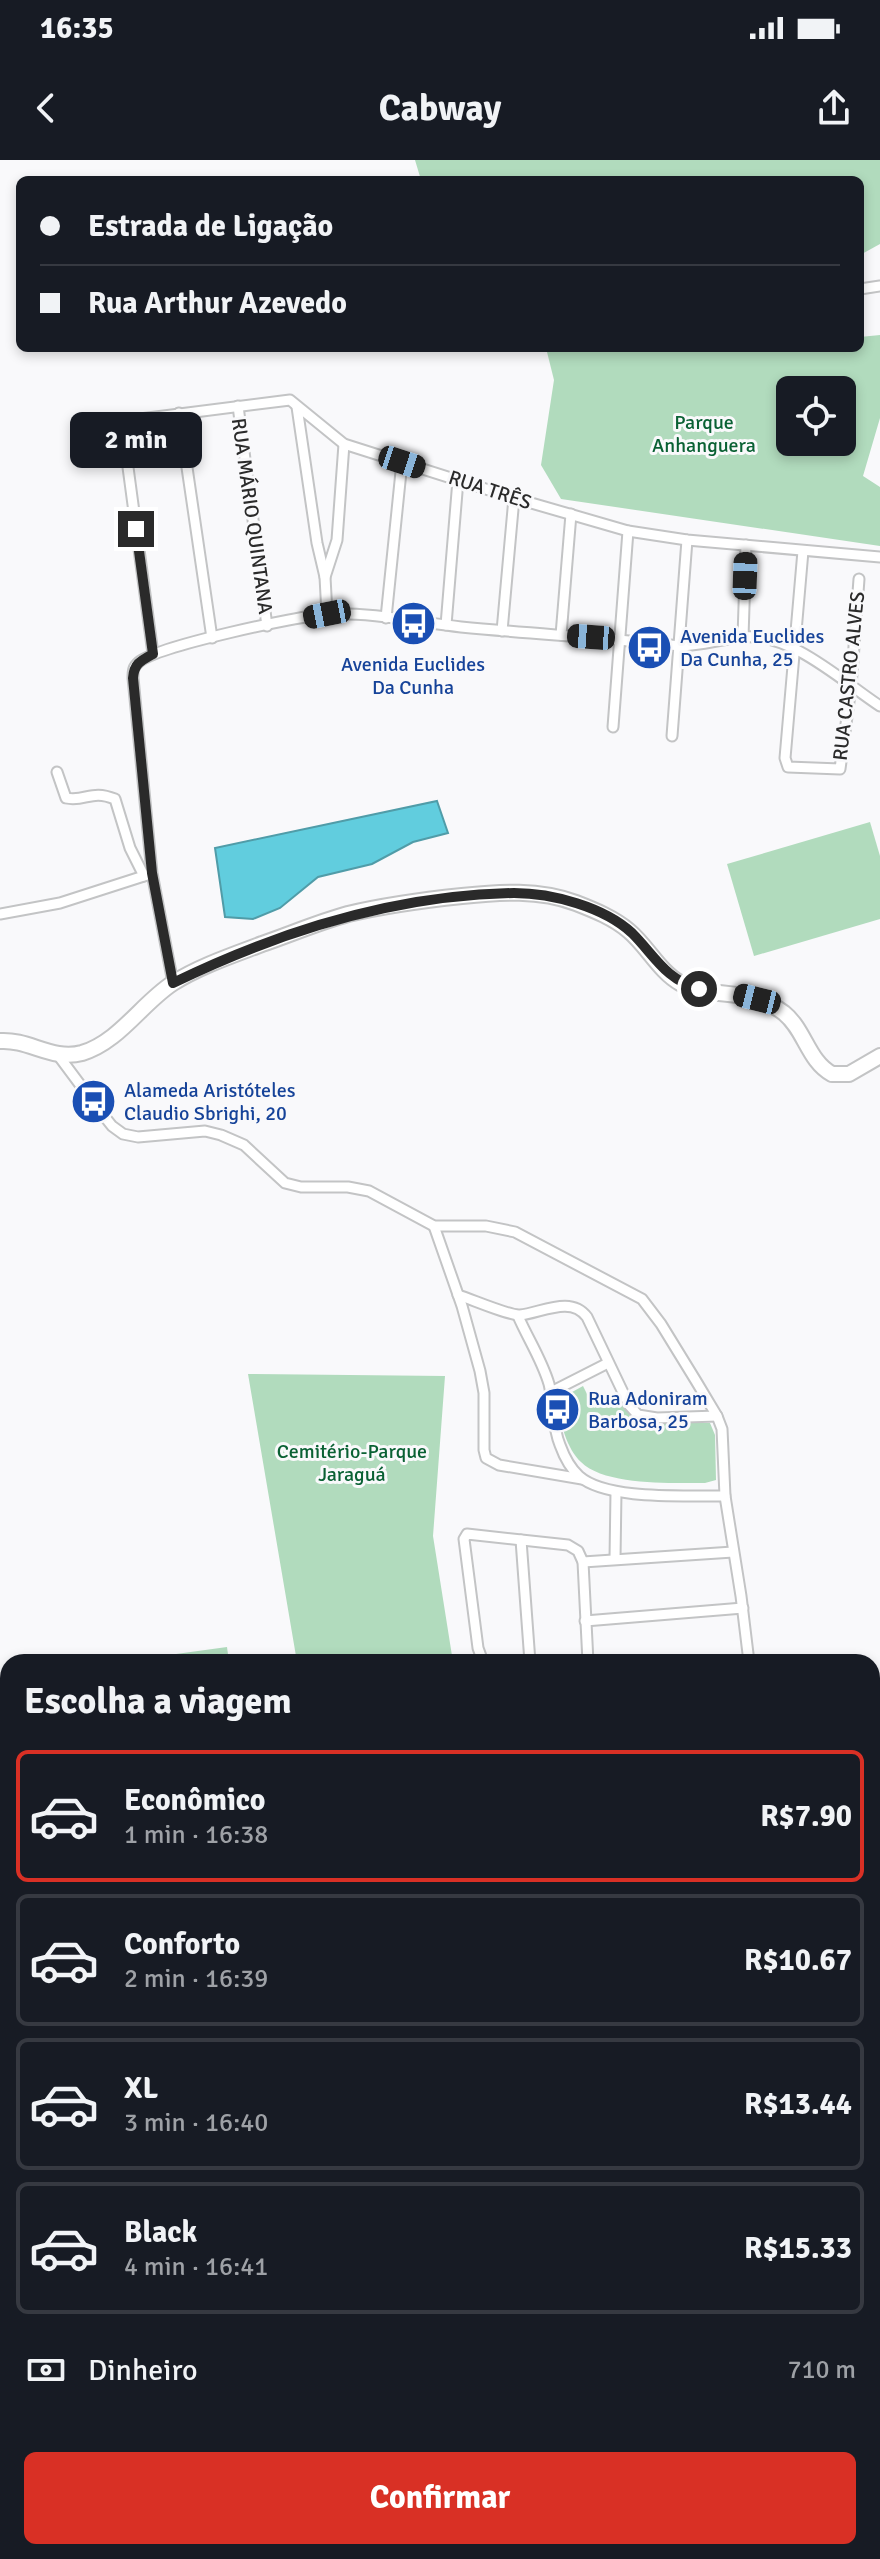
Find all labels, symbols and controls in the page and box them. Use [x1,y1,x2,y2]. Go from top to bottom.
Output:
text: 16:35 [40,10,114,47]
icon: back [24,86,68,130]
text: Cabway [379,86,501,131]
icon: share [812,86,856,130]
text: Estrada de Ligação [88,208,333,245]
text: Rua Arthur Azevedo [88,285,347,322]
map controls [776,376,856,456]
button: locate [776,376,856,456]
park label: Parque Anhanguera [652,410,756,458]
callout: 2 min [70,413,202,469]
street label: RUA MÁRIO QUINTANA [226,416,278,616]
text: 2 min [105,424,167,456]
car [375,443,429,481]
street label: RUA TRÊS [445,465,535,515]
route end [118,511,154,547]
car [732,552,758,600]
street label: RUA CASTRO ALVES [828,590,870,762]
car [301,598,353,630]
bus stop icon: Avenida Euclides Da Cunha [389,600,437,648]
car [566,623,616,651]
bus stop icon: Avenida Euclides Da Cunha, 25 [625,623,673,671]
place label: Avenida Euclides Da Cunha, 25 [680,624,824,672]
place label: Avenida Euclides Da Cunha [341,652,485,700]
route start [681,971,717,1007]
car [731,982,783,1016]
bus stop icon: Alameda Aristóteles Claudio Sbrighi, 20 [69,1077,117,1125]
place label: Alameda Aristóteles Claudio Sbrighi, 20 [124,1078,296,1126]
bus stop icon: Rua Adoniram Barbosa, 25 [533,1386,581,1434]
place label: Rua Adoniram Barbosa, 25 [588,1386,708,1434]
park label: Cemitério-Parque Jaraguá [277,1439,427,1487]
text: Escolha a viagem [24,1679,292,1724]
icon: car [28,1780,100,1852]
text: Econômico [124,1782,266,1819]
text: R$7.90 [760,1798,852,1835]
text: 1 min · 16:38 [124,1819,268,1851]
icon: car [28,1924,100,1996]
text: Conforto [124,1926,240,1963]
text: R$10.67 [744,1942,852,1979]
text: 2 min · 16:39 [124,1963,268,1995]
icon: car [28,2068,100,2140]
text: XL [124,2070,158,2107]
text: R$13.44 [744,2086,852,2123]
text: 3 min · 16:40 [124,2107,268,2139]
icon: car [28,2212,100,2284]
text: Black [124,2214,197,2251]
text: R$15.33 [744,2230,852,2267]
text: 4 min · 16:41 [124,2251,268,2283]
icon: cash [24,2348,68,2392]
text: Dinheiro [88,2352,198,2389]
text: 710 m [787,2354,856,2386]
button: Confirmar [24,2452,856,2544]

